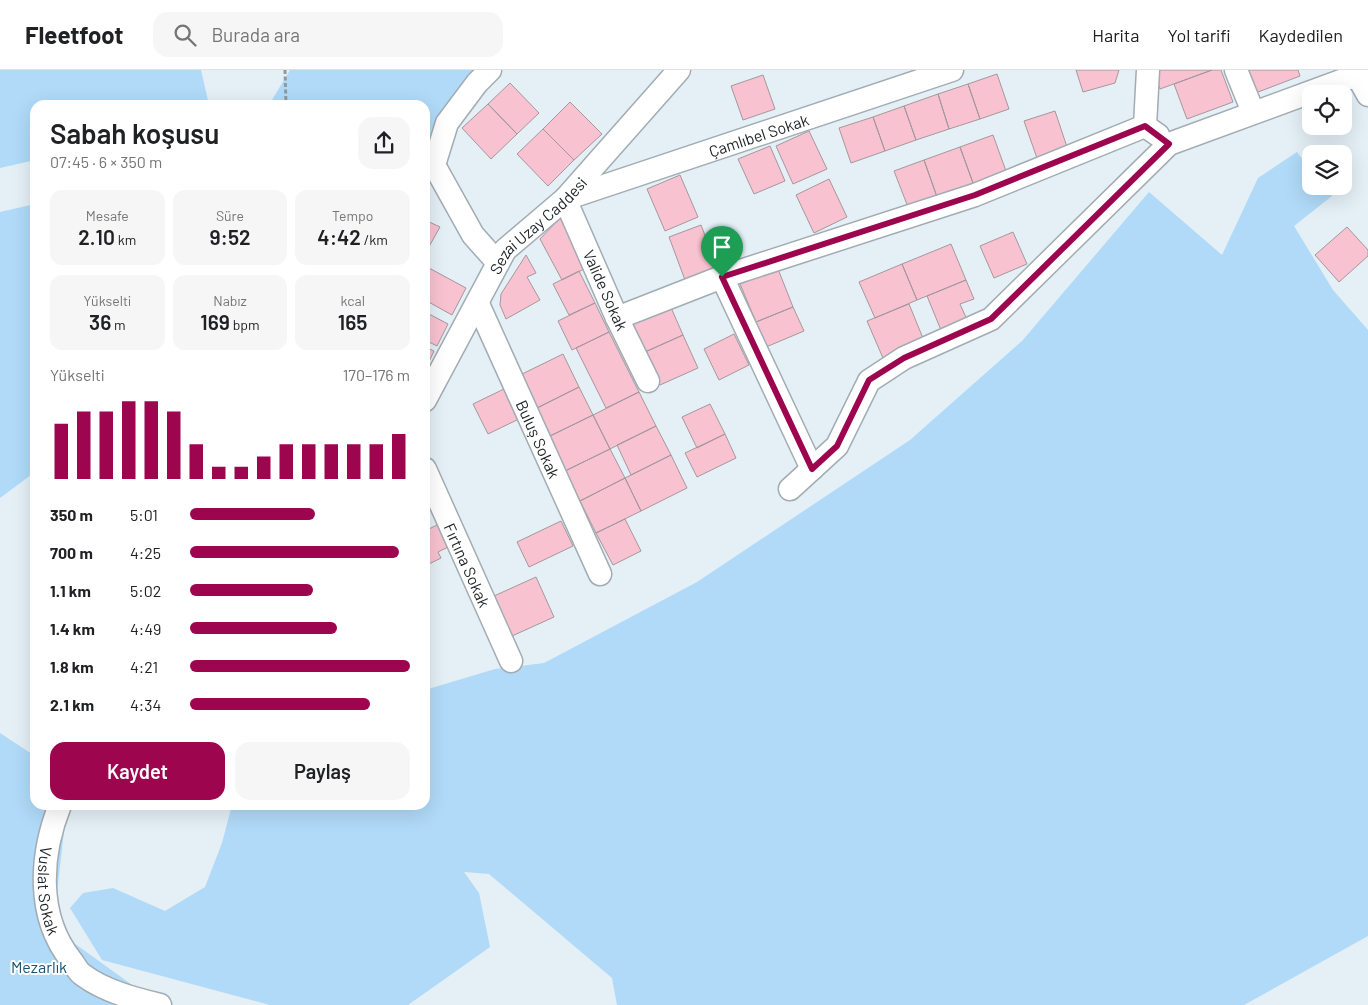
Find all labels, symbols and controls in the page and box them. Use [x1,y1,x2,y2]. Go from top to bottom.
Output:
search box [153,12,503,57]
text: Fleetfoot [25,20,123,49]
icon: search [171,21,199,49]
text: Burada ara [211,23,300,46]
text: Harita [1092,24,1139,46]
text: Yol tarifi [1167,24,1230,46]
text: Kaydedilen [1258,24,1343,46]
map controls [1302,85,1352,195]
button: locate [1302,85,1352,135]
street label: Çamlıbel Sokak [706,109,811,160]
text: Sabah koşusu [50,116,219,150]
button: share [358,117,410,169]
button: layers [1302,145,1352,195]
text: 07:45 · 6 × 350 m [50,152,162,171]
street label: Sezai Uzay Caddesi [485,173,590,277]
text: Mesafe [86,207,129,224]
text: Süre [216,207,244,224]
text: Tempo [332,207,373,224]
text: 2.10 [78,224,115,249]
text: 9:52 [209,224,251,249]
text: 4:42 [317,224,361,249]
pin [701,226,743,277]
text: km [115,231,136,248]
text: /km [361,231,388,248]
icon: arrive [708,233,736,261]
street label: Valide Sokak [580,247,632,333]
text: Yükselti [84,292,131,309]
text: Nabız [213,292,247,309]
text: kcal [340,292,365,309]
text: 36 [89,309,111,334]
text: 169 [200,309,230,334]
text: 165 [338,309,367,334]
text: m [111,316,126,333]
text: bpm [230,316,260,333]
text: Yükselti [50,365,104,384]
text: 170–176 m [343,365,410,384]
street label: Buluş Sokak [513,397,565,481]
text: 350 m [50,505,93,524]
text: 5:01 [130,505,158,524]
street label: Fırtına Sokak [441,520,495,610]
text: 700 m [50,543,93,562]
text: 4:25 [130,543,161,562]
text: 1.1 km [50,581,91,600]
text: 5:02 [130,581,161,600]
text: 1.4 km [50,619,95,638]
text: 4:49 [130,619,161,638]
text: 1.8 km [50,657,94,676]
text: 4:21 [130,657,158,676]
text: 2.1 km [50,695,94,714]
text: 4:34 [130,695,161,714]
button: Kaydet [50,742,225,800]
button: Paylaş [235,742,410,800]
street label: Vuslat Sokak [35,845,64,937]
park label: Mezarlık [11,957,67,976]

